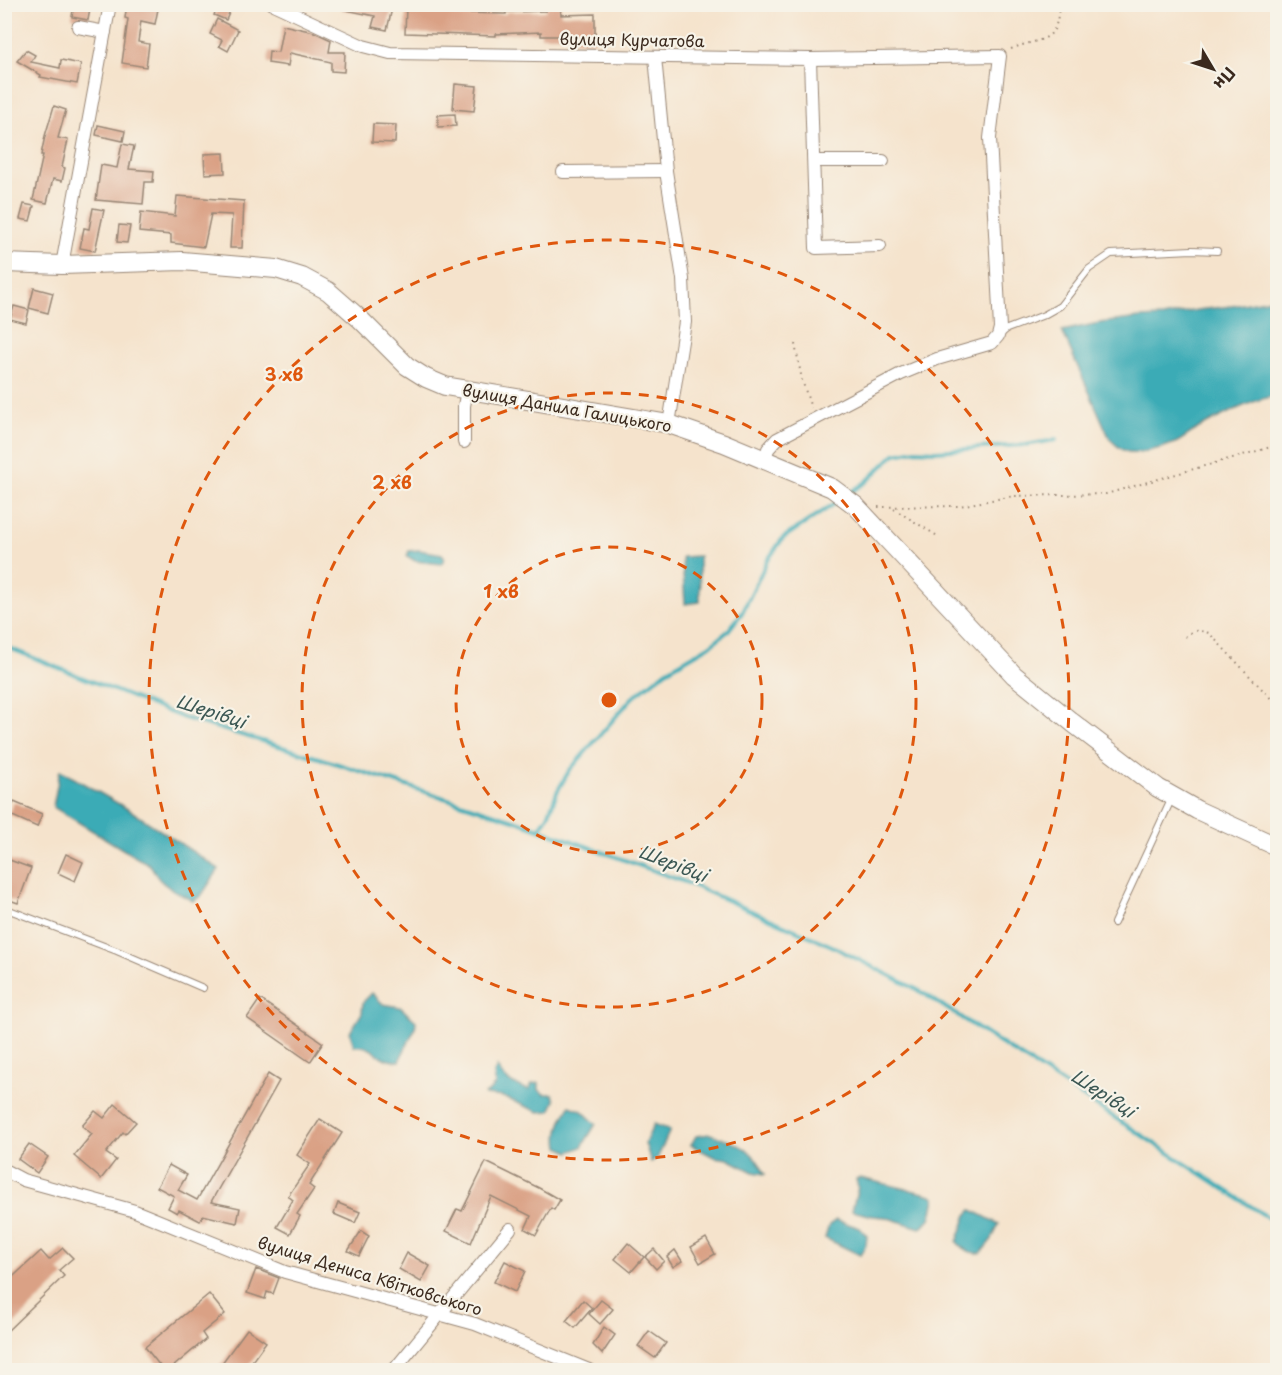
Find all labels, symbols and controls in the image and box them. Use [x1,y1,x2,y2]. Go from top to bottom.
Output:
street label: вулиця Курчатова [559,26,705,52]
north arrow [1183,39,1243,99]
text: Пн [1209,63,1242,96]
text: 3 хв [265,360,303,387]
street label: вулиця Данила Галицького [461,377,674,437]
text: 2 хв [372,468,412,495]
text: 1 хв [483,577,519,604]
water label: Шерівці [173,687,252,735]
centre of rings [599,690,619,710]
water label: Шерівці [635,837,714,889]
water label: Шерівці [1066,1062,1144,1125]
street label: вулиця Дениса Квітковського [255,1229,485,1321]

